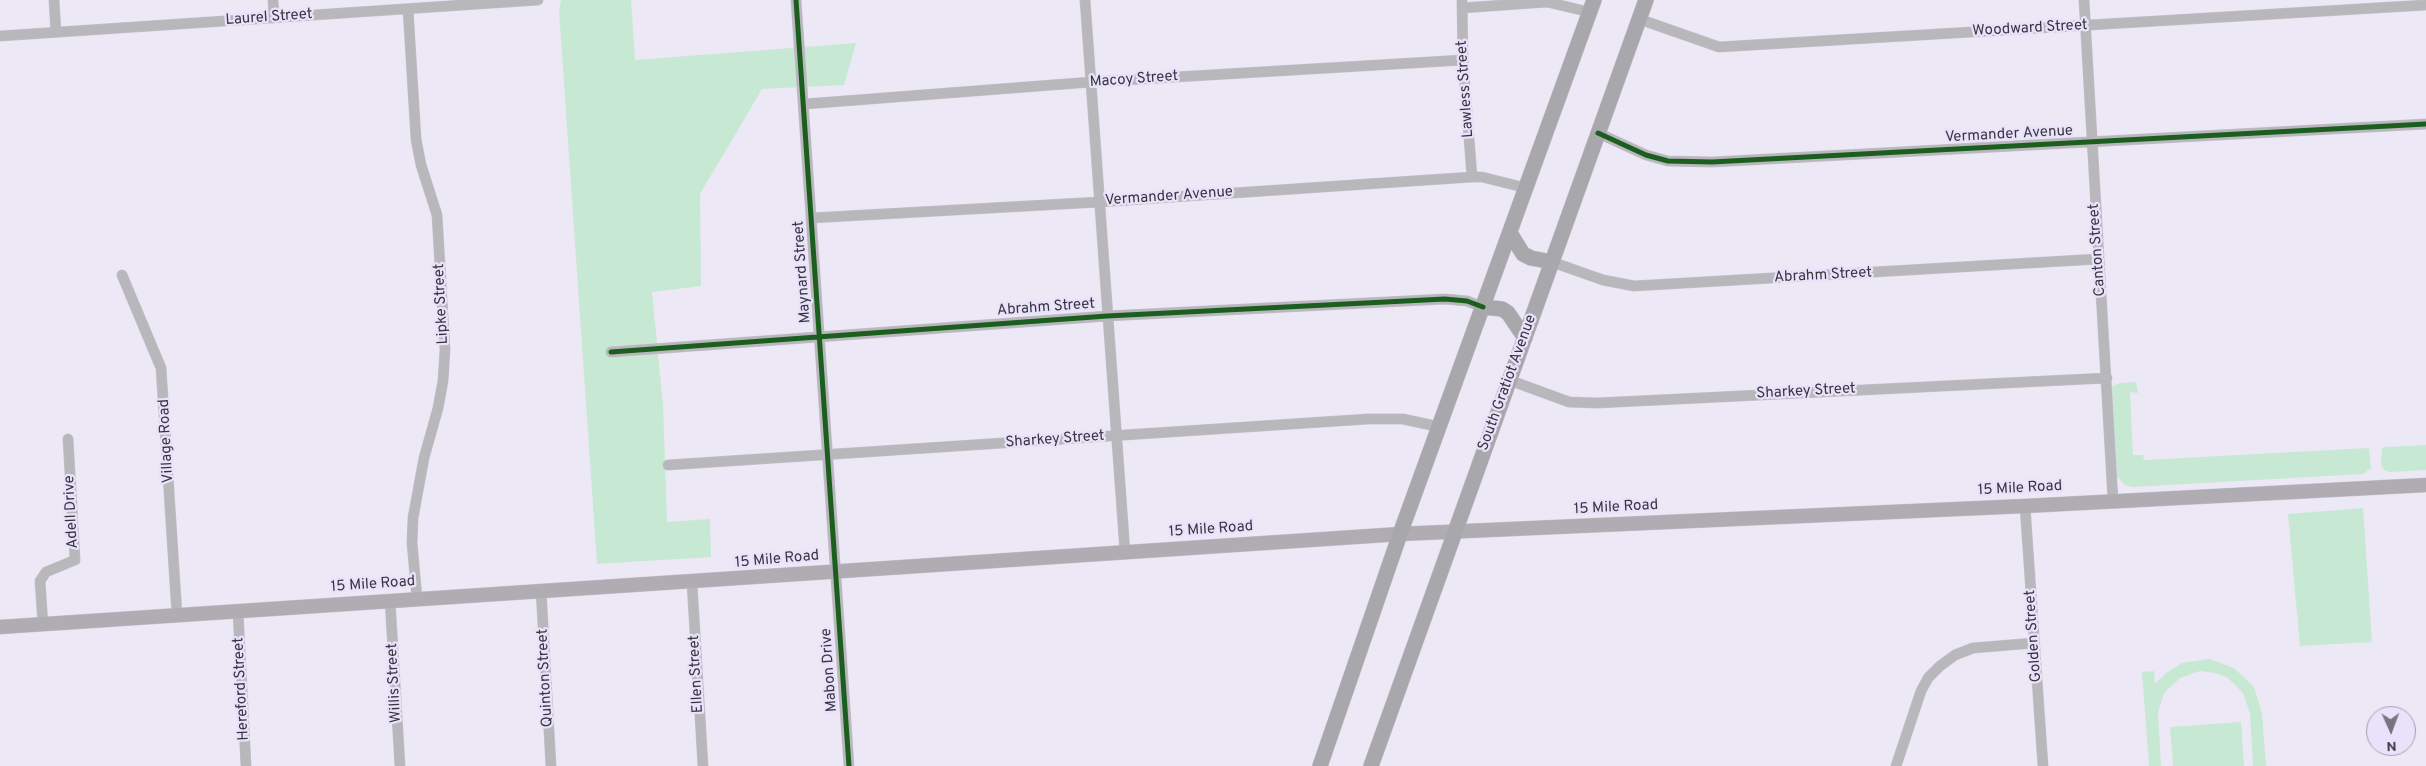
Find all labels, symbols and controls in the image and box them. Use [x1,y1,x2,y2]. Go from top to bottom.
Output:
street label: Laurel Street [225,6,313,30]
street label: Woodward Street [1972,17,2088,41]
street label: Lawless Street [1454,40,1478,138]
street label: Macoy Street [1089,68,1179,92]
street label: Vermander Avenue [1945,123,2073,147]
street label: Vermander Avenue [1105,184,1233,210]
street label: Canton Street [2086,203,2110,297]
street label: Maynard Street [790,220,816,324]
street label: Lipke Street [431,263,453,345]
street label: Abrahm Street [1774,264,1872,288]
street label: Abrahm Street [996,296,1096,320]
street label: South Gratiot Avenue [1475,313,1541,453]
street label: Sharkey Street [1756,380,1856,404]
street label: Village Road [156,398,178,484]
street label: Sharkey Street [1005,428,1105,452]
street label: Adell Drive [61,475,83,549]
street label: 15 Mile Road [1977,478,2063,500]
street label: 15 Mile Road [1573,497,1659,519]
street label: 15 Mile Road [1168,518,1254,542]
street label: 15 Mile Road [734,547,820,573]
street label: 15 Mile Road [330,573,416,597]
street label: Golden Street [2022,589,2046,683]
street label: Mabon Drive [818,627,842,713]
street label: Quinton Street [534,628,558,728]
street label: Ellen Street [686,634,708,714]
street label: Hereford Street [230,637,254,741]
street label: Willis Street [384,643,406,723]
north arrow [2366,706,2416,756]
text: N [2386,737,2397,754]

